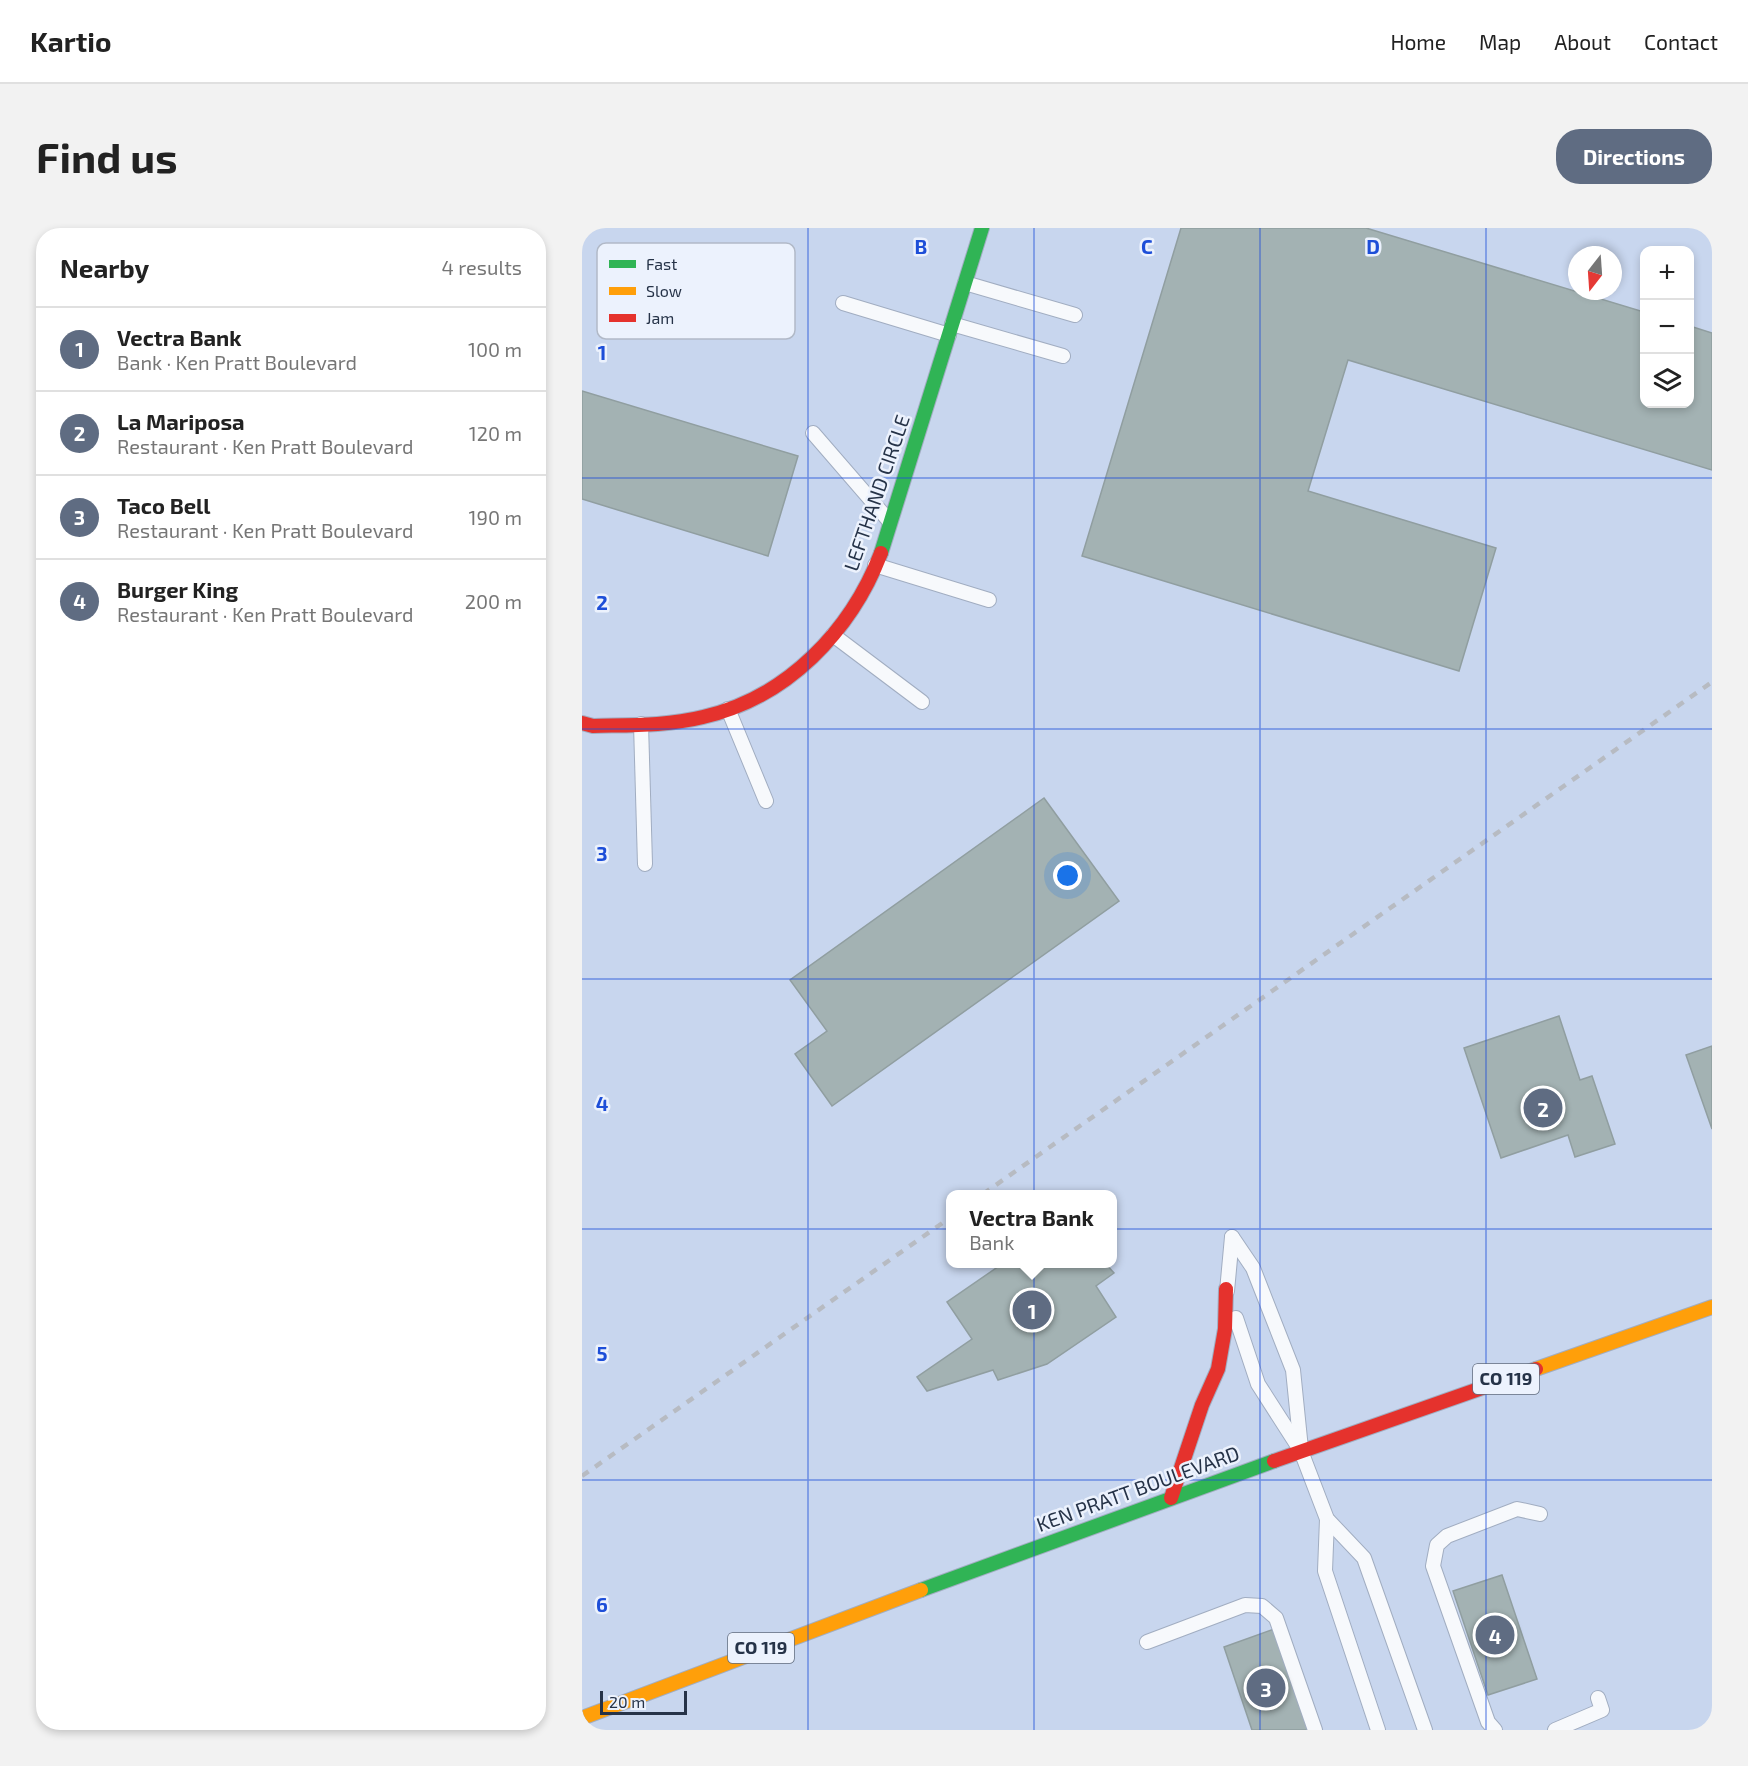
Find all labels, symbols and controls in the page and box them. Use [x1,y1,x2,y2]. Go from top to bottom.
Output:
text: Kartio [30,24,111,58]
text: Home [1390,29,1446,54]
text: Map [1479,29,1521,54]
text: About [1554,29,1611,54]
text: Contact [1644,29,1718,54]
button: Directions [1556,129,1712,184]
text: Find us [36,131,178,181]
text: B [915,234,927,258]
text: C [1141,234,1153,258]
text: D [1366,234,1380,258]
legend [597,243,795,339]
north arrow [1568,246,1622,300]
map controls [1640,246,1694,408]
button: + [1640,246,1694,300]
text: Nearby [60,252,149,283]
text: Fast [646,254,677,273]
text: 4 results [442,255,522,279]
text: Slow [646,281,682,300]
button: − [1640,300,1694,354]
text: Jam [646,308,674,327]
text: Vectra Bank [117,324,242,350]
text: 1 [75,337,84,361]
text: 100 m [468,337,522,361]
text: 1 [598,340,606,364]
text: Bank · Ken Pratt Boulevard [117,350,357,374]
button: layers [1640,354,1694,408]
text: La Mariposa [117,408,245,434]
street label: LEFTHAND CIRCLE [838,412,914,574]
text: 2 [74,421,85,445]
text: 120 m [469,421,522,445]
text: Restaurant · Ken Pratt Boulevard [117,434,413,458]
text: Taco Bell [117,492,211,518]
text: 3 [74,505,85,529]
text: 190 m [469,505,522,529]
text: Restaurant · Ken Pratt Boulevard [117,518,413,542]
text: Burger King [117,576,238,602]
text: 4 [73,589,86,613]
text: 200 m [465,589,522,613]
text: 2 [596,590,608,614]
text: Restaurant · Ken Pratt Boulevard [117,602,413,626]
text: 3 [596,841,608,865]
your location [1053,861,1082,890]
pin: 2 [1524,1086,1562,1130]
text: 4 [596,1091,609,1115]
popup [946,1190,1117,1268]
text: Vectra Bank [969,1204,1094,1230]
text: Bank [969,1230,1014,1254]
pin: 1 [1012,1288,1052,1332]
text: 5 [596,1341,608,1365]
road number: CO 119 [1473,1364,1539,1394]
street label: KEN PRATT BOULEVARD [1033,1440,1242,1536]
text: 6 [596,1592,608,1616]
pin: 4 [1476,1612,1514,1658]
road number: CO 119 [728,1633,794,1663]
pin: 3 [1246,1666,1286,1710]
scale bar [600,1688,687,1716]
text: 20 m [609,1692,645,1711]

